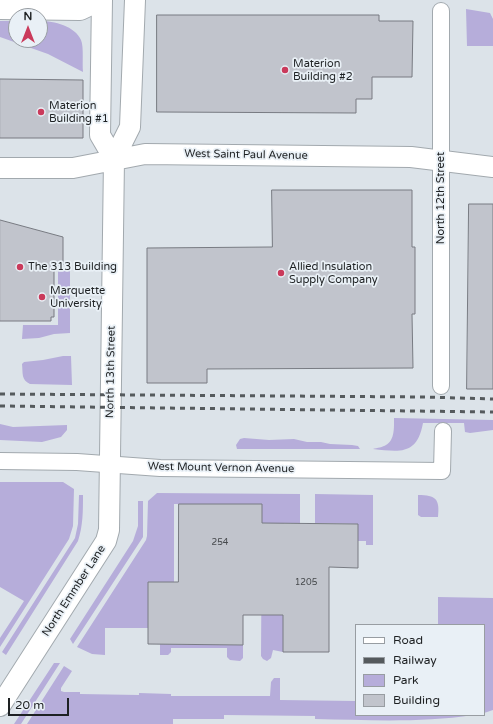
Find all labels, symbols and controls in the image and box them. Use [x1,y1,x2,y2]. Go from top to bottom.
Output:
north arrow [8,8,48,48]
text: N [24,10,32,23]
place label: Materion Building #2 [293,57,353,83]
marker: Materion Building #2 [280,65,290,75]
place label: Materion Building #1 [49,99,109,125]
marker: Materion Building #1 [36,107,46,117]
street label: West Saint Paul Avenue [184,147,308,163]
street label: North 12th Street [434,152,448,244]
place label: The 313 Building [28,260,117,274]
place label: Allied Insulation Supply Company [289,260,378,286]
marker: The 313 Building [15,262,25,272]
marker: Allied Insulation Supply Company [276,268,286,278]
place label: Marquette University [50,284,105,310]
marker: Marquette University [37,292,47,302]
street label: North 13th Street [104,326,118,418]
street label: West Mount Vernon Avenue [148,460,294,476]
house number: 254 [212,538,228,548]
street label: North Emmber Lane [40,543,108,639]
house number: 1205 [295,578,317,588]
legend [355,624,485,716]
text: Road [393,633,423,647]
text: Railway [393,653,437,667]
text: Park [393,673,419,687]
scale bar [10,690,71,716]
text: Building [393,693,440,707]
text: 20 m [15,698,44,712]

